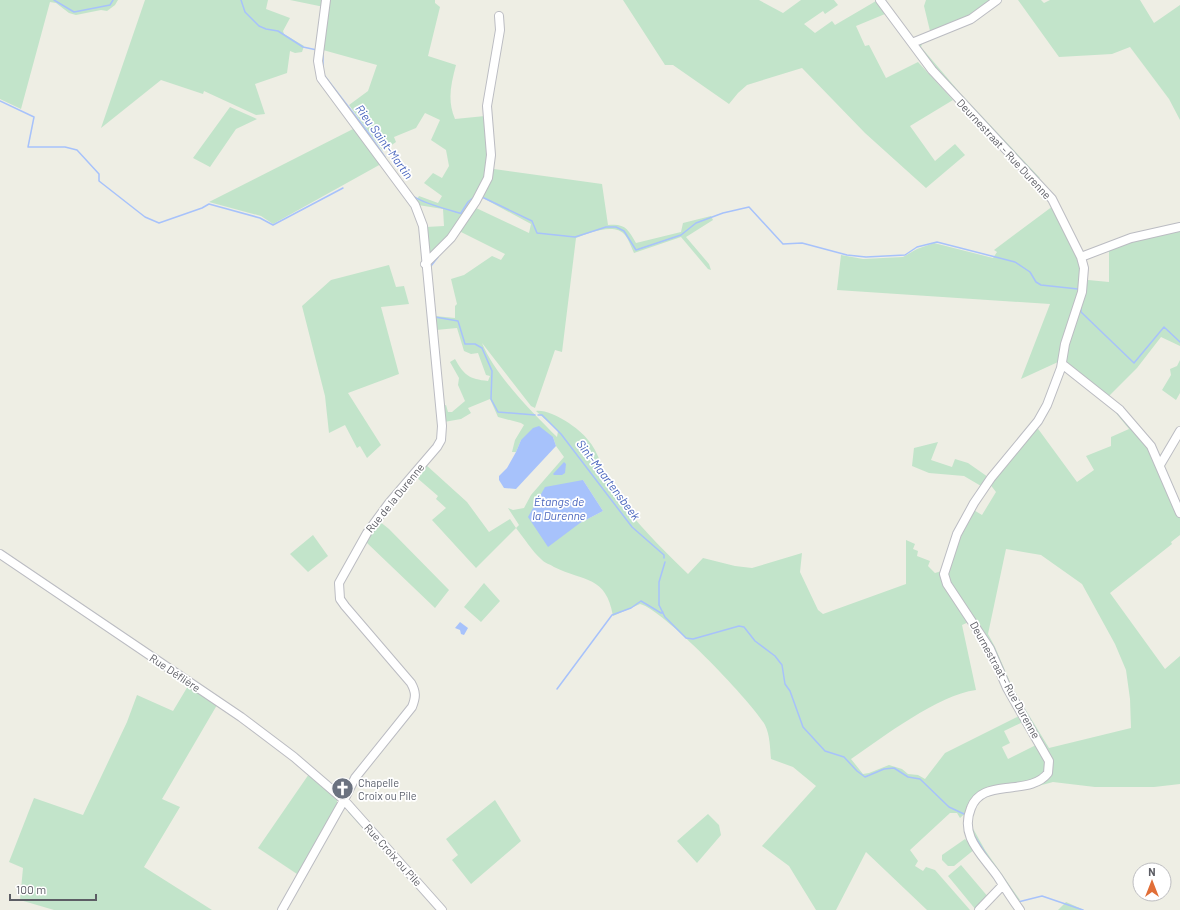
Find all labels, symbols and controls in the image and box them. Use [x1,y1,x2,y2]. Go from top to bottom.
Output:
street label: Deurnestraat - Rue Durenne [955,96,1054,201]
water label: Rieu Saint-Martin [353,101,416,181]
water label: Sint-Maartensbeek [574,437,644,522]
street label: Rue de la Durenne [363,460,427,535]
water label: Étangs de la Durenne [532,494,586,522]
street label: Deurnestraat - Rue Durenne [968,619,1043,741]
street label: Rue Déflière [147,651,203,694]
church icon: Chapelle Croix ou Pile [329,776,355,802]
place label: Chapelle Croix ou Pile [358,776,417,802]
street label: Rue Croix ou Pile [362,821,425,889]
north arrow [1132,862,1172,902]
text: N [1148,865,1156,878]
scale bar [10,876,96,902]
text: 100 m [16,882,46,896]

